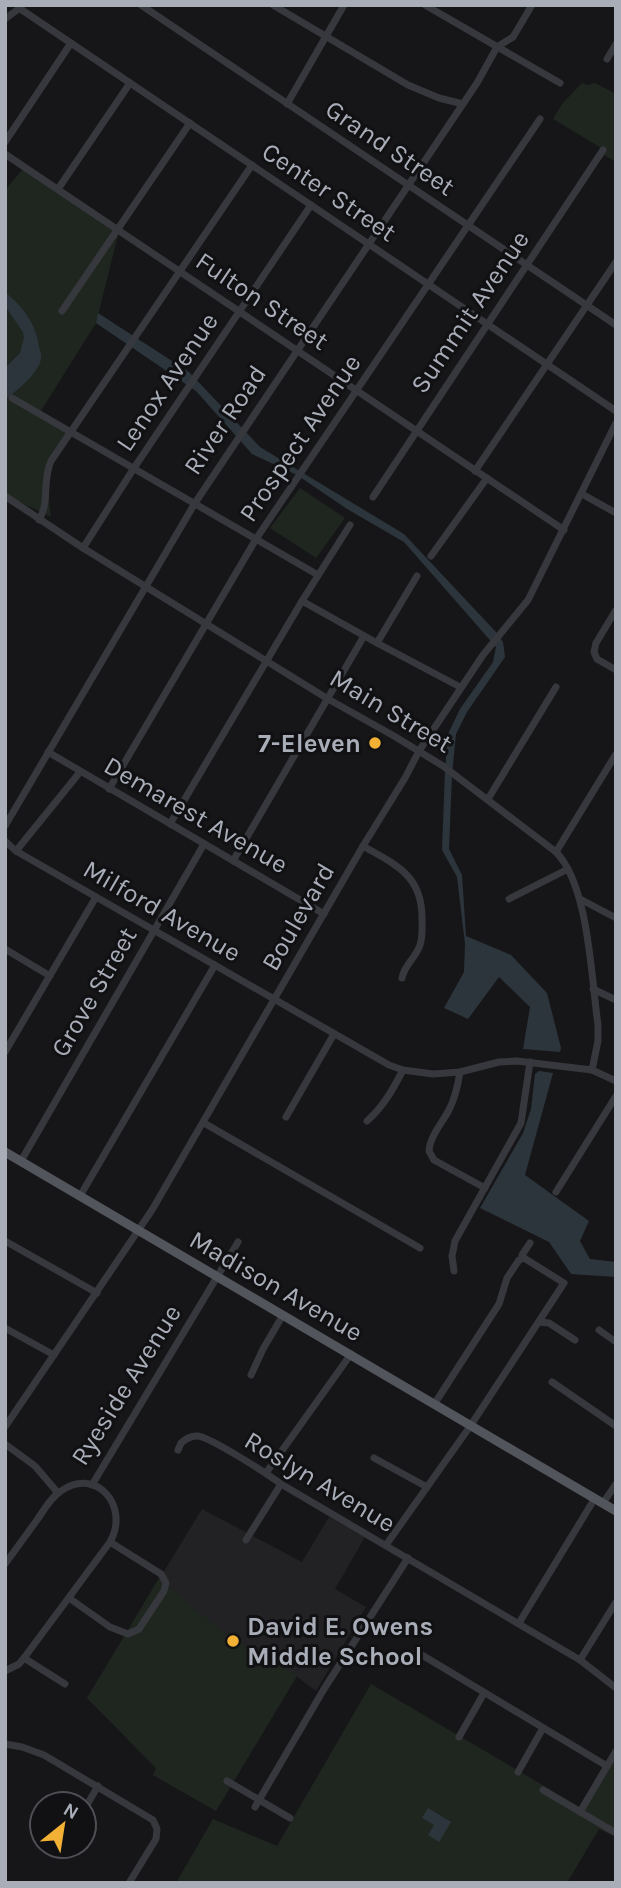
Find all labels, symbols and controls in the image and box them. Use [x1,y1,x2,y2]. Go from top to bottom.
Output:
street label: Grand Street [320,93,461,203]
street label: Center Street [256,136,402,248]
street label: Summit Avenue [404,225,536,399]
street label: Fulton Street [190,245,334,357]
street label: Lenox Avenue [109,307,225,457]
street label: Prospect Avenue [233,348,367,528]
street label: River Road [177,359,273,481]
street label: Main Street [324,662,458,760]
place label: 7-Eleven [258,728,361,759]
marker: 7-Eleven [367,735,383,751]
street label: Demarest Avenue [99,750,293,880]
street label: Milford Avenue [78,853,246,969]
street label: Boulevard [255,858,341,976]
street label: Grove Street [44,922,144,1062]
street label: Madison Avenue [184,1224,368,1348]
street label: Ryeside Avenue [64,1299,188,1471]
street label: Roslyn Avenue [239,1425,401,1539]
place label: David E. Owens Middle School [247,1611,433,1672]
marker: David E. Owens Middle School [225,1633,241,1649]
north arrow [28,1790,98,1860]
text: N [60,1798,82,1824]

